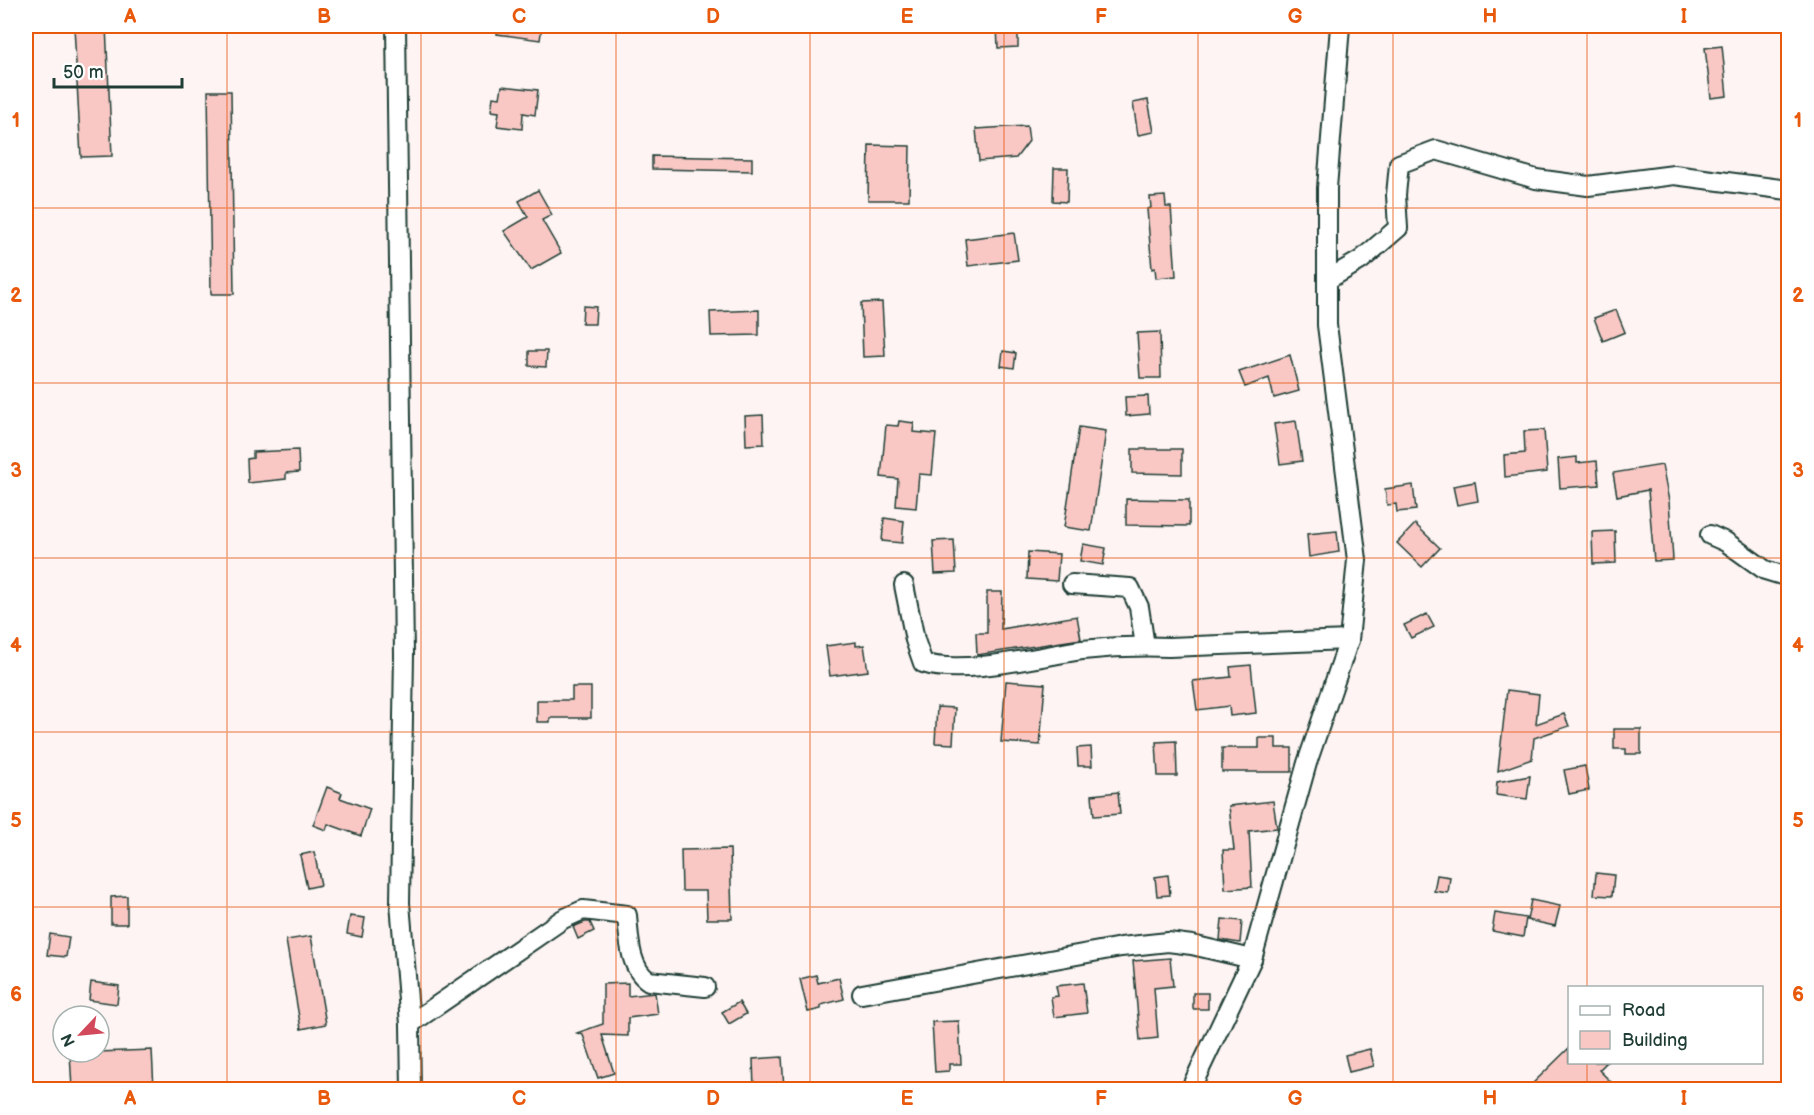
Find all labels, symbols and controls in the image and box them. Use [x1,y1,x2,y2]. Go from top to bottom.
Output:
text: A [123,5,137,29]
text: B [317,5,331,29]
text: C [512,5,526,29]
text: D [706,5,720,29]
text: E [901,5,914,29]
text: F [1095,5,1107,29]
text: G [1288,5,1303,29]
text: H [1483,5,1497,29]
text: I [1681,5,1687,29]
scale bar [54,51,182,89]
text: 50 m [63,62,104,83]
text: 1 [12,109,20,133]
text: 1 [1794,109,1802,133]
text: 2 [10,284,22,308]
text: 2 [1792,284,1804,308]
text: 3 [10,459,22,483]
text: 3 [1792,459,1804,483]
text: 4 [10,634,22,658]
text: 4 [1792,634,1804,658]
text: 5 [10,809,22,833]
text: 5 [1792,809,1804,833]
text: 6 [10,983,22,1007]
text: 6 [1792,983,1804,1007]
legend [1568,986,1763,1064]
text: Road [1622,1000,1666,1021]
north arrow [51,1004,111,1064]
text: N [58,1030,80,1049]
text: Building [1622,1030,1688,1051]
text: A [123,1087,137,1111]
text: B [317,1087,331,1111]
text: C [512,1087,526,1111]
text: D [706,1087,720,1111]
text: E [901,1087,914,1111]
text: F [1095,1087,1107,1111]
text: G [1288,1087,1303,1111]
text: H [1483,1087,1497,1111]
text: I [1681,1087,1687,1111]

